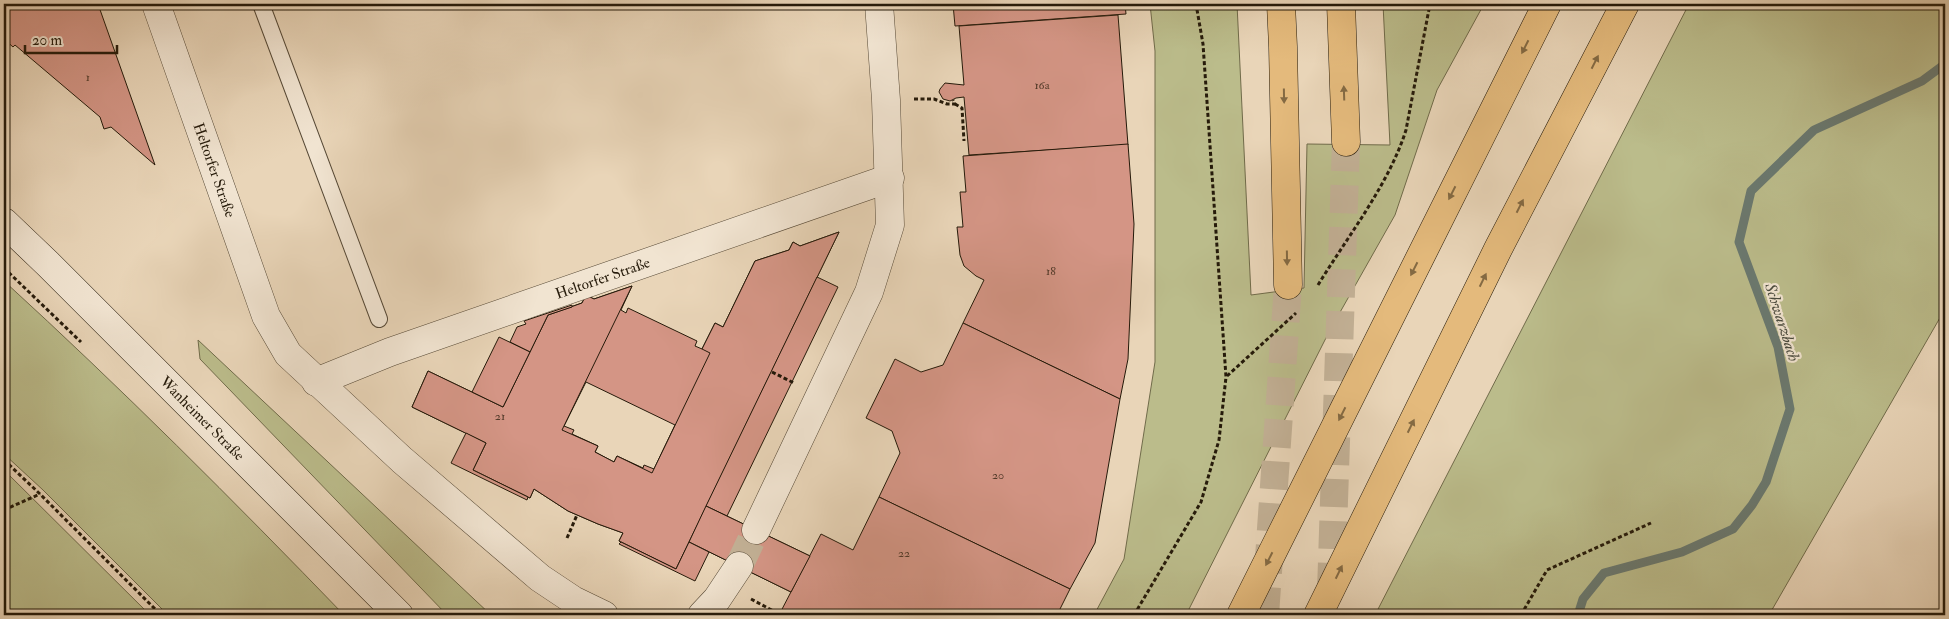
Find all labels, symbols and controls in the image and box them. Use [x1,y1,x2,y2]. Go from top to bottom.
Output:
scale bar [25,22,118,54]
text: 20 m [32,31,62,50]
one-way arrow [1521,40,1529,55]
one-way arrow [1591,54,1599,69]
house number: 1 [86,70,90,85]
house number: 16a [1034,78,1051,93]
one-way arrow [1340,85,1348,101]
one-way arrow [1281,88,1289,104]
street label: Heltorfer Straße [189,120,239,220]
one-way arrow [1448,186,1456,200]
one-way arrow [1516,199,1524,213]
one-way arrow [1283,251,1291,267]
street label: Heltorfer Straße [553,253,653,304]
one-way arrow [1410,261,1418,276]
house number: 18 [1046,264,1056,279]
one-way arrow [1479,273,1487,287]
water label: Schwarzbach [1760,280,1804,364]
street label: Wanheimer Straße [155,372,248,465]
one-way arrow [1338,407,1346,421]
house number: 21 [495,409,505,424]
one-way arrow [1407,419,1415,433]
house number: 20 [992,468,1004,483]
house number: 22 [898,546,910,561]
one-way arrow [1265,552,1273,566]
one-way arrow [1335,564,1343,579]

